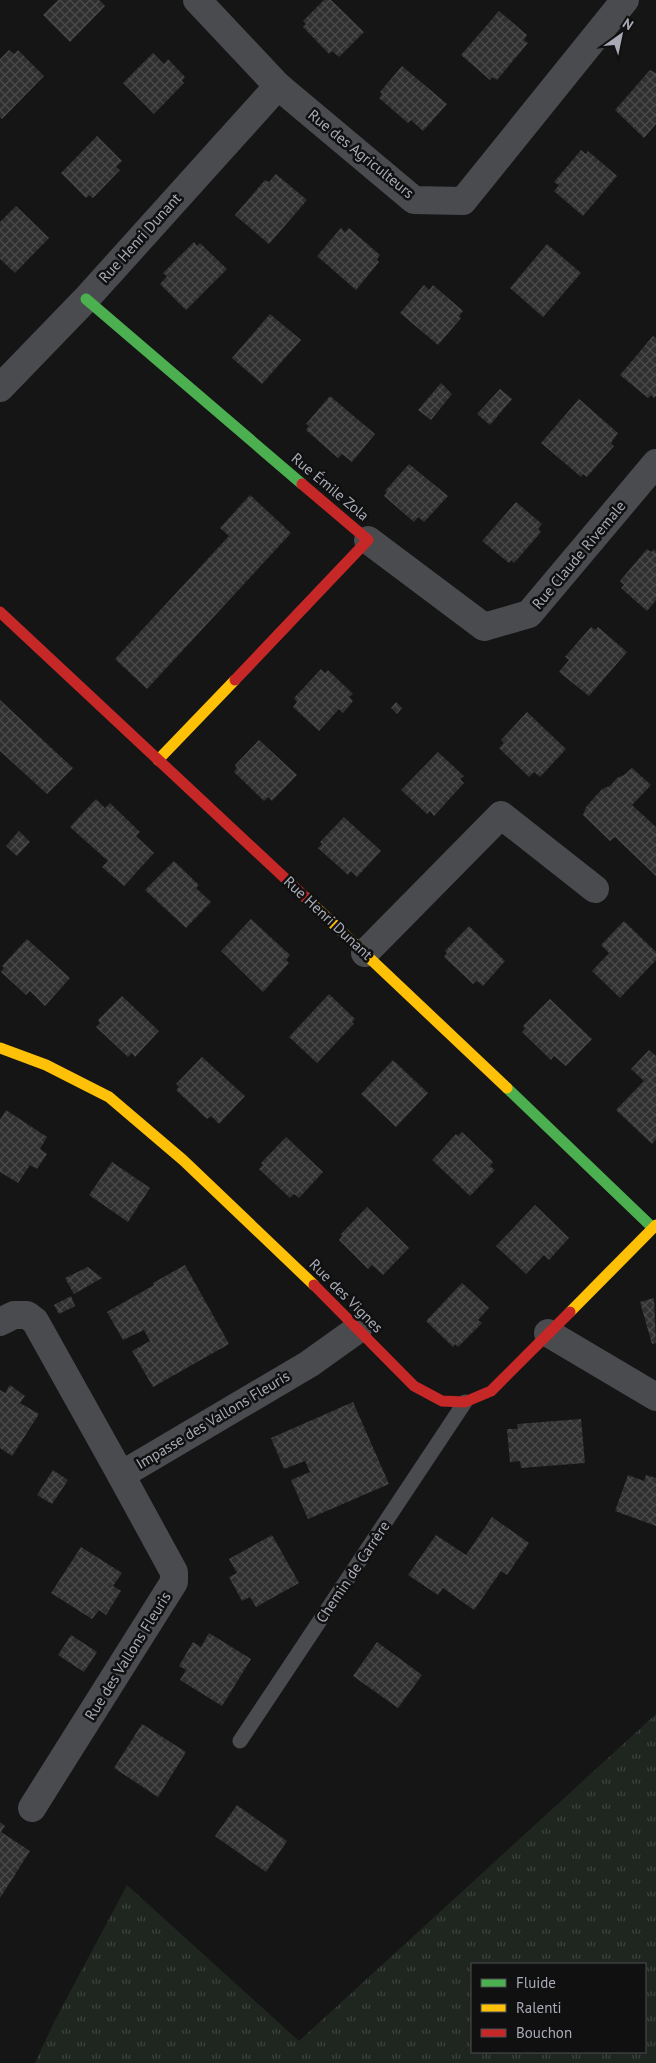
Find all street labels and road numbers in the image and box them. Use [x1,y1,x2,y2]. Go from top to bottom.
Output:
street label: Rue des Agriculteurs [304,105,418,202]
street label: Rue Henri Dunant [94,189,185,287]
street label: Rue Émile Zola [288,449,373,525]
street label: Rue Claude Rivemale [528,497,630,613]
street label: Rue Henri Dunant [280,872,377,964]
street label: Rue des Vignes [305,1255,387,1337]
street label: Impasse des Vallons Fleuris [133,1366,293,1473]
street label: Chemin de Carrère [311,1517,394,1626]
street label: Rue des Vallons Fleuris [80,1588,175,1723]

